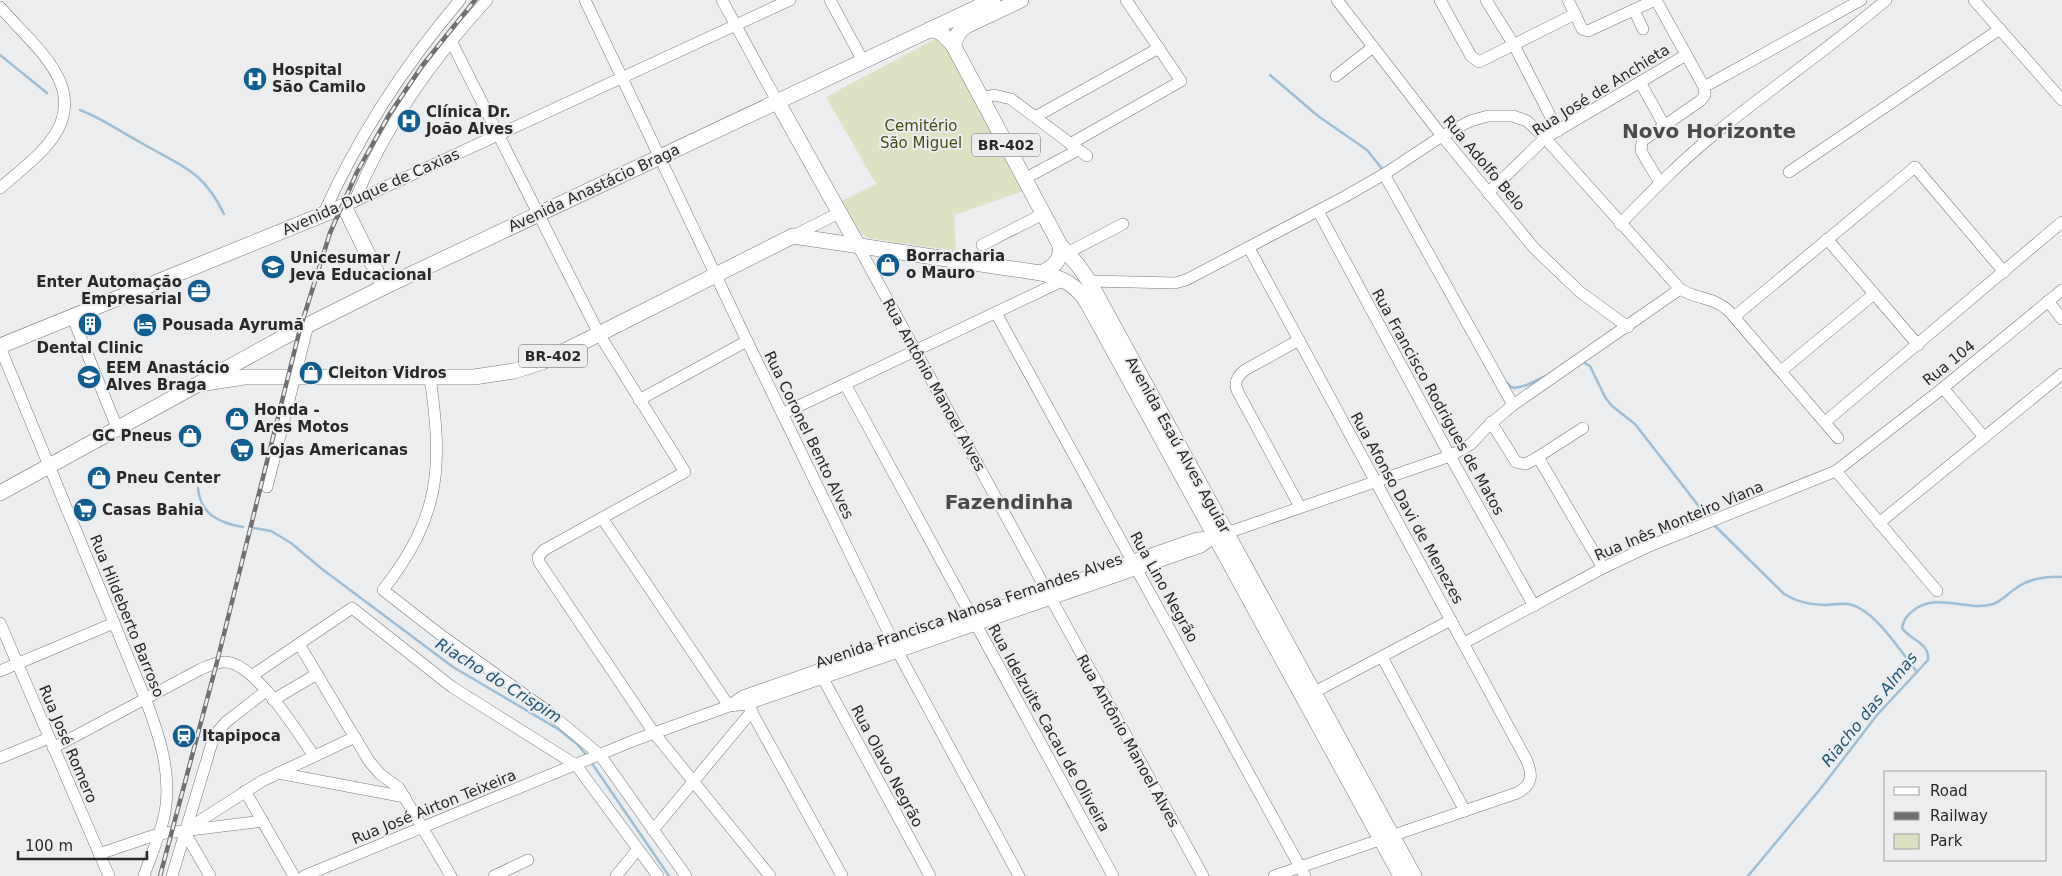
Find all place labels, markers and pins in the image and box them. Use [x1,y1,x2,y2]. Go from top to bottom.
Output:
place label: Hospital São Camilo [272,61,366,96]
hospital icon: Hospital São Camilo [242,66,268,92]
place label: Clínica Dr. João Alves [425,103,513,138]
hospital icon: Clínica Dr. João Alves [396,108,422,134]
place label: Borracharia o Mauro [906,247,1005,282]
place label: Unicesumar / Jeva Educacional [289,249,432,284]
shop icon: Borracharia o Mauro [875,252,901,278]
school or university icon: Unicesumar / Jeva Educacional [260,254,286,280]
place label: Enter Automação Empresarial [36,273,182,308]
office icon: Enter Automação Empresarial [186,278,212,304]
building icon: Dental Clinic [77,311,103,337]
hotel icon: Pousada Ayrumã [132,312,158,338]
place label: Pousada Ayrumã [162,316,304,334]
place label: Dental Clinic [37,339,143,357]
place label: EEM Anastácio Alves Braga [106,359,230,394]
shop icon: Cleiton Vidros [298,360,324,386]
school or university icon: EEM Anastácio Alves Braga [76,364,102,390]
place label: Cleiton Vidros [328,364,447,382]
place label: Honda - Ares Motos [254,401,349,436]
shop icon: Honda - Ares Motos [224,406,250,432]
shop icon: GC Pneus [177,423,203,449]
place label: GC Pneus [92,427,172,445]
supermarket icon: Lojas Americanas [229,437,255,463]
place label: Lojas Americanas [260,441,408,459]
shop icon: Pneu Center [86,465,112,491]
place label: Pneu Center [116,469,221,487]
supermarket icon: Casas Bahia [72,497,98,523]
place label: Casas Bahia [102,501,204,519]
station icon: Itapipoca [171,723,197,749]
place label: Itapipoca [202,727,281,745]

